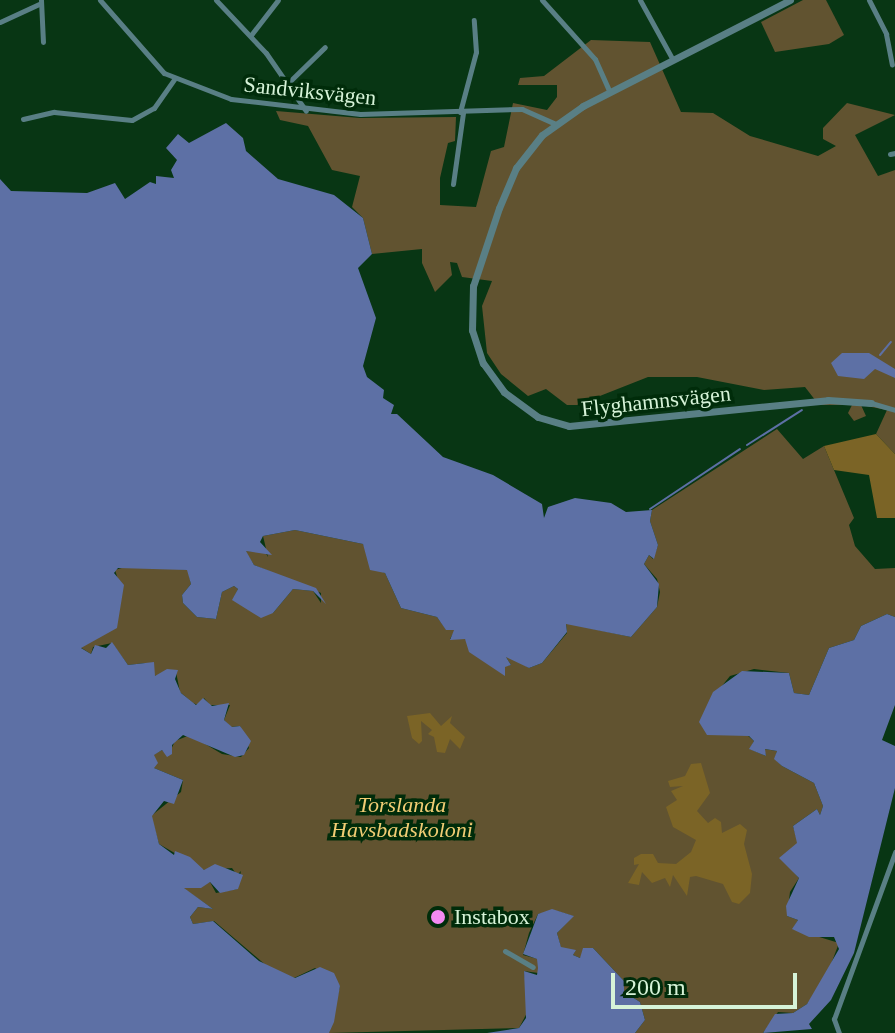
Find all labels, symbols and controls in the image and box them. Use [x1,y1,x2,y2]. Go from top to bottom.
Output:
street label: Sandviksvägen [242,71,378,111]
street label: Flyghamnsvägen [580,380,732,422]
park label: Torslanda Havsbadskoloni [331,791,473,842]
place label: Instabox [454,904,530,930]
marker: Instabox [429,908,447,926]
scale bar [615,957,801,1007]
text: 200 m [625,974,686,1000]

